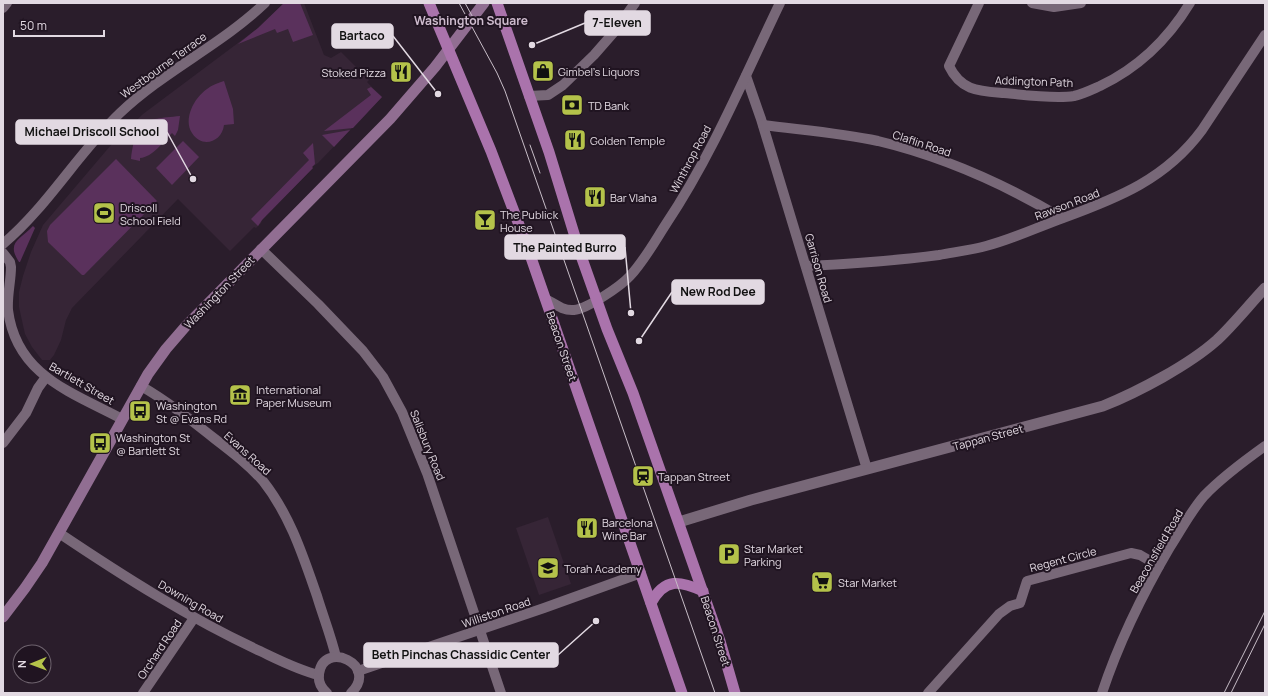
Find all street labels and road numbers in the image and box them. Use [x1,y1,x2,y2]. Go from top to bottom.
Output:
street label: Westbourne Terrace [117,28,210,101]
street label: Addington Path [995,72,1073,90]
street label: Winthrop Road [666,122,714,196]
street label: Claflin Road [891,126,953,160]
street label: Rawson Road [1033,185,1101,223]
street label: Garrison Road [802,232,836,304]
street label: Washington Street [180,252,258,332]
street label: Beacon Street [543,309,581,383]
street label: Bartlett Street [47,358,117,408]
street label: Salisbury Road [407,408,449,482]
street label: Tappan Street [951,420,1025,454]
street label: Evans Road [221,428,275,478]
street label: Beaconsfield Road [1126,506,1186,596]
street label: Regent Circle [1028,543,1099,575]
street label: Downing Road [156,576,226,626]
street label: Williston Road [460,593,532,631]
street label: Beacon Street [698,594,734,668]
street label: Orchard Road [133,616,185,682]

